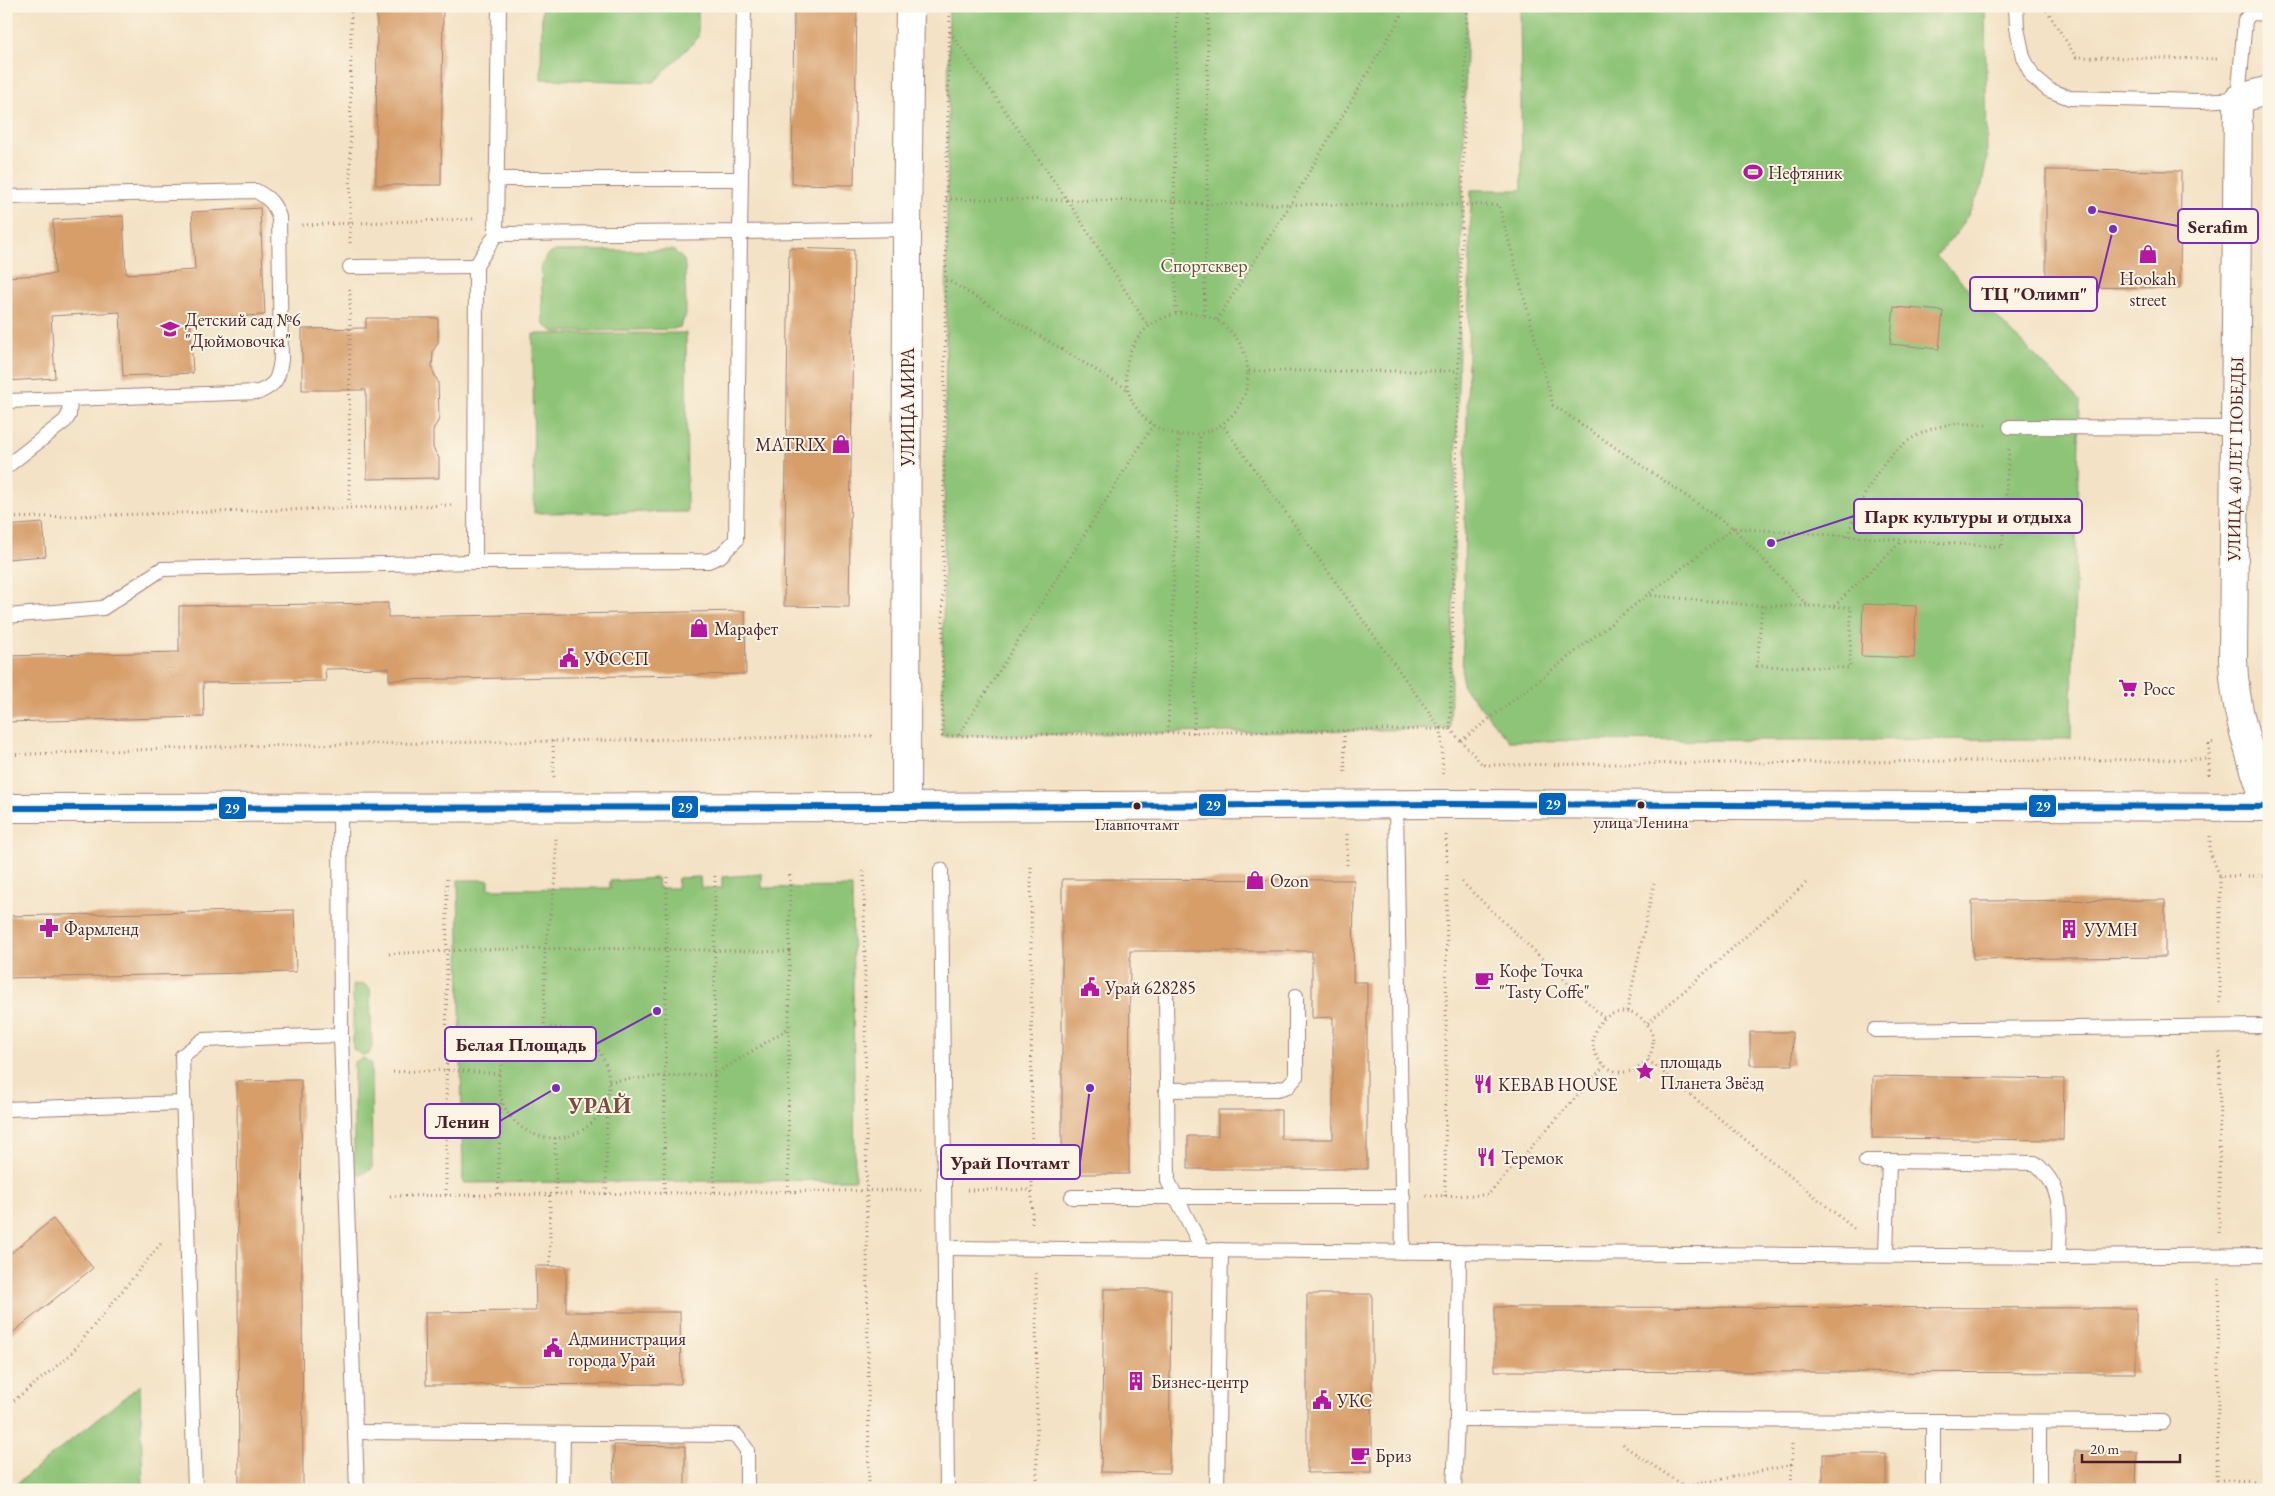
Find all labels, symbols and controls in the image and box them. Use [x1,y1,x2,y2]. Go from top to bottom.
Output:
sports icon: Нефтяник [1742,161,1764,183]
place label: Нефтяник [1768,161,1843,184]
callout: Serafim [2178,209,2258,243]
text: Serafim [2188,214,2249,239]
shop icon: Hookah street [2137,243,2159,265]
park label: Спортсквер [1160,254,1248,277]
place label: Hookah street [2119,267,2177,311]
callout: ТЦ "Олимп" [1970,277,2097,311]
text: ТЦ "Олимп" [1981,281,2087,306]
place label: Детский сад №6 "Дюймовочка" [185,308,301,352]
school or university icon: Детский сад №6 "Дюймовочка" [159,318,181,340]
street label: УЛИЦА МИРА [896,347,919,467]
street label: УЛИЦА 40 ЛЕТ ПОБЕДЫ [2222,356,2248,563]
place label: MATRIX [755,433,826,456]
shop icon: MATRIX [830,433,852,455]
callout: Парк культуры и отдыха [1854,499,2082,533]
text: Парк культуры и отдыха [1864,504,2072,529]
shop icon: Марафет [688,617,710,639]
place label: Марафет [714,617,779,640]
public building icon: УФССП [558,647,580,669]
place label: УФССП [583,647,649,670]
supermarket icon: Росс [2117,677,2139,699]
place label: Росс [2143,677,2175,700]
line badge: 29 [1538,792,1567,816]
line badge: 29 [1198,793,1227,817]
line badge: 29 [2028,794,2057,818]
line badge: 29 [671,795,699,819]
text: 29 [1546,795,1561,813]
line badge: 29 [218,796,247,820]
text: 29 [1206,796,1221,814]
text: 29 [2036,797,2051,815]
text: 29 [678,798,693,816]
text: 29 [225,799,240,817]
marker: улица Ленина [1636,800,1646,810]
marker: Главпочтамт [1132,801,1142,811]
place label: улица Ленина [1593,811,1689,833]
place label: Главпочтамт [1095,813,1179,835]
shop icon: Ozon [1244,869,1266,891]
place label: Ozon [1270,869,1309,892]
pharmacy icon: Фармленд [38,917,60,939]
place label: Фармленд [64,917,139,940]
building icon: УУМН [2058,918,2080,940]
place label: УУМН [2083,918,2138,941]
place label: Кофе Точка "Tasty Coffe" [1499,959,1590,1003]
cafe icon: Кофе Точка "Tasty Coffe" [1473,969,1495,991]
public building icon: Урай 628285 [1079,976,1101,998]
place label: Урай 628285 [1104,976,1196,999]
callout: Белая Площадь [445,1027,596,1061]
text: Белая Площадь [456,1032,587,1057]
place label: площадь Планета Звёзд [1660,1050,1764,1094]
place icon: площадь Планета Звёзд [1634,1060,1656,1082]
restaurant icon: KEBAB HOUSE [1472,1073,1494,1095]
place label: KEBAB HOUSE [1498,1073,1618,1096]
district label: УРАЙ [567,1091,632,1120]
callout: Ленин [425,1104,500,1138]
text: Ленин [434,1109,490,1134]
callout: Урай Почтамт [941,1145,1080,1179]
restaurant icon: Теремок [1475,1146,1497,1168]
place label: Теремок [1501,1146,1564,1169]
text: Урай Почтамт [950,1150,1070,1175]
place label: Администрация города Урай [567,1327,686,1371]
public building icon: Администрация города Урай [542,1337,564,1359]
building icon: Бизнес-центр [1125,1370,1147,1392]
place label: Бизнес-центр [1151,1370,1249,1393]
public building icon: УКС [1311,1389,1333,1411]
place label: УКС [1336,1389,1372,1412]
scale bar [2082,1431,2180,1463]
text: 20 m [2090,1439,2119,1458]
cafe icon: Бриз [1349,1444,1371,1466]
place label: Бриз [1375,1444,1411,1467]

